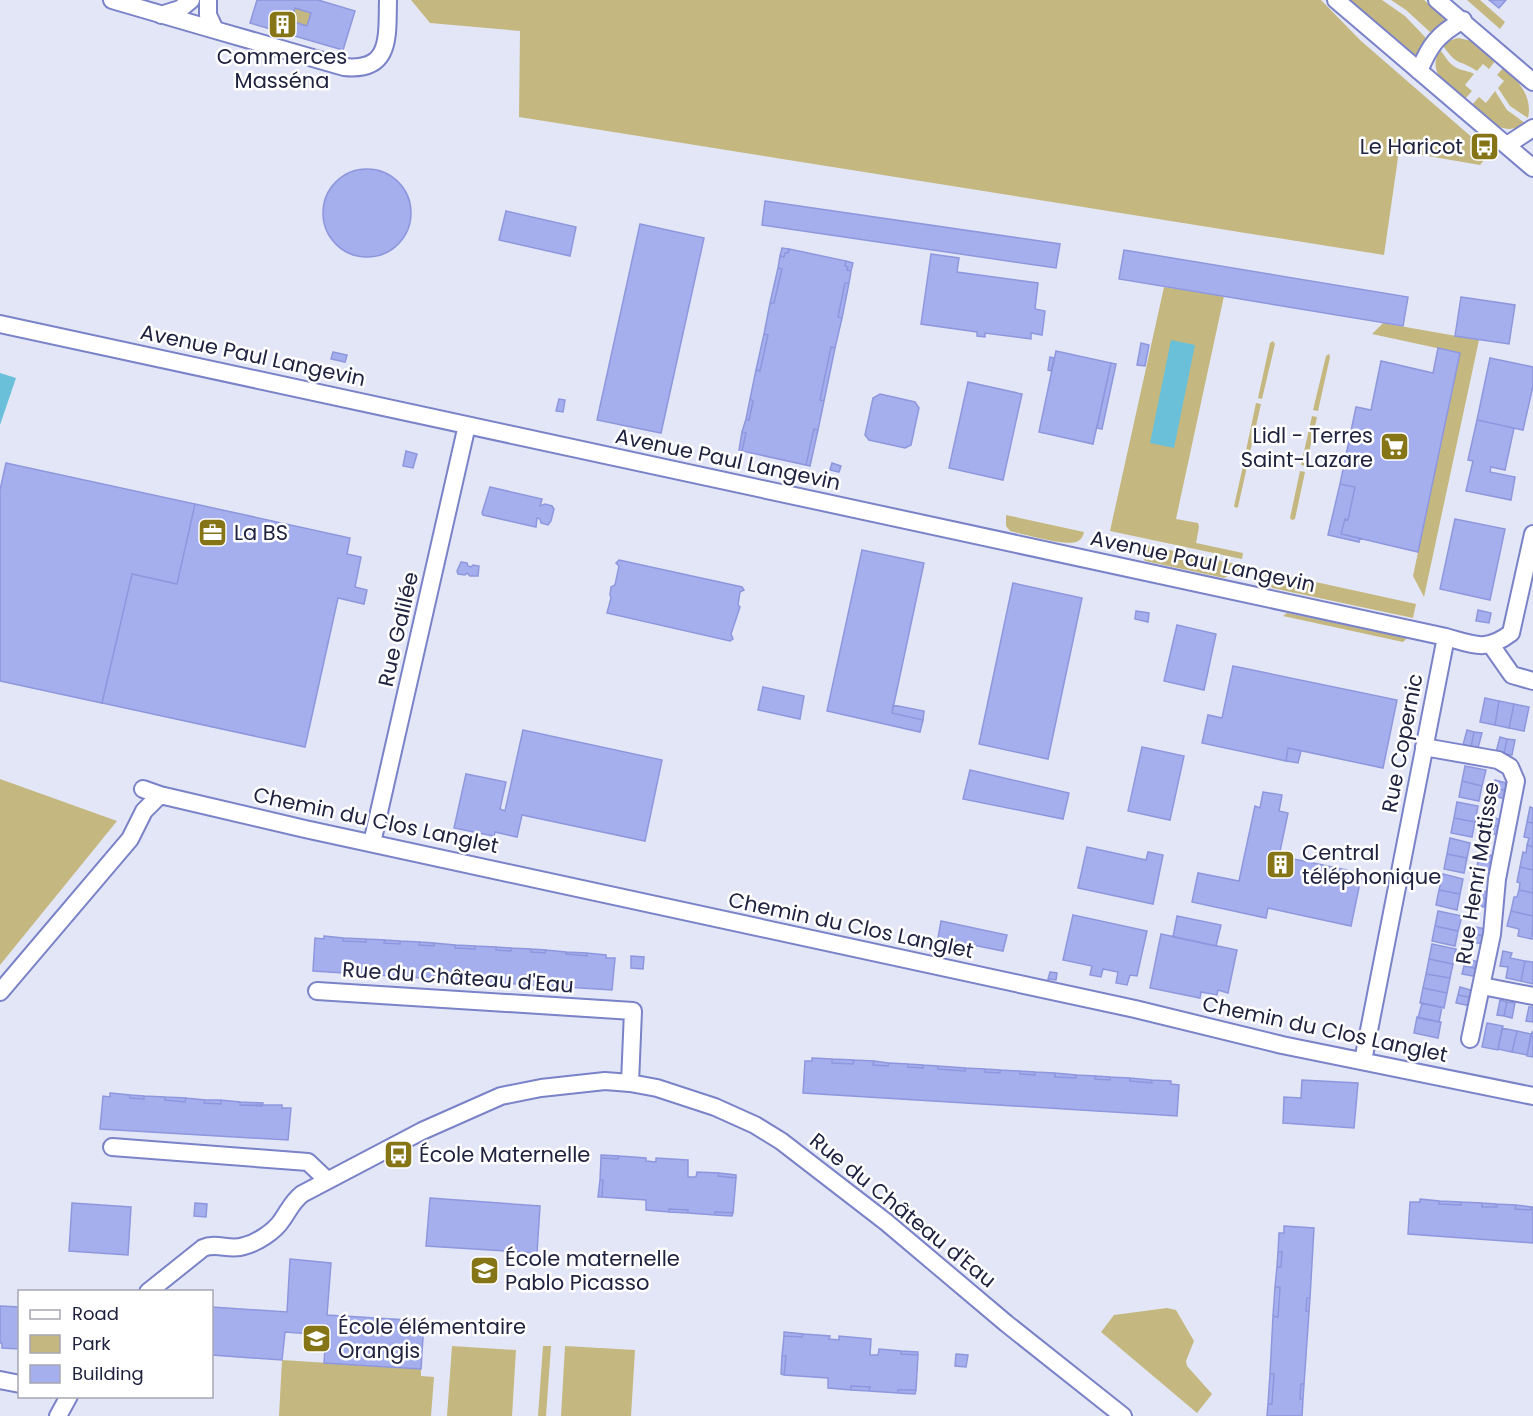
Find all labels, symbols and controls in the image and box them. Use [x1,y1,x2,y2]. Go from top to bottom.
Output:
building icon: Commerces Masséna [266,9,298,41]
place label: Commerces Masséna [217,42,347,95]
bus stop icon: Le Haricot [1468,130,1500,162]
place label: Le Haricot [1360,132,1463,161]
street label: Avenue Paul Langevin [138,317,368,393]
street label: Avenue Paul Langevin [613,421,843,497]
place label: Lidl - Terres Saint-Lazare [1241,421,1373,474]
supermarket icon: Lidl - Terres Saint-Lazare [1378,431,1410,463]
office icon: La BS [197,516,229,548]
place label: La BS [234,518,288,547]
street label: Avenue Paul Langevin [1088,523,1318,599]
street label: Rue Galilée [371,569,425,689]
street label: Rue Copernic [1374,671,1430,815]
street label: Chemin du Clos Langlet [251,780,501,860]
street label: Rue Henri Matisse [1448,780,1506,966]
place label: Central téléphonique [1302,838,1441,891]
building icon: Central téléphonique [1265,848,1297,880]
street label: Chemin du Clos Langlet [726,885,976,965]
street label: Rue du Château d'Eau [341,954,575,1000]
street label: Chemin du Clos Langlet [1200,989,1450,1069]
street label: Rue du Château d'Eau [804,1126,1002,1294]
bus stop icon: École Maternelle [382,1138,414,1170]
place label: École Maternelle [419,1140,590,1169]
place label: École maternelle Pablo Picasso [505,1244,680,1297]
school or university icon: École maternelle Pablo Picasso [468,1254,500,1286]
legend [18,1290,213,1398]
text: Road [72,1301,119,1326]
place label: École élémentaire Orangis [338,1312,526,1365]
school or university icon: École élémentaire Orangis [301,1322,333,1354]
text: Park [72,1331,111,1356]
text: Building [72,1361,144,1386]

